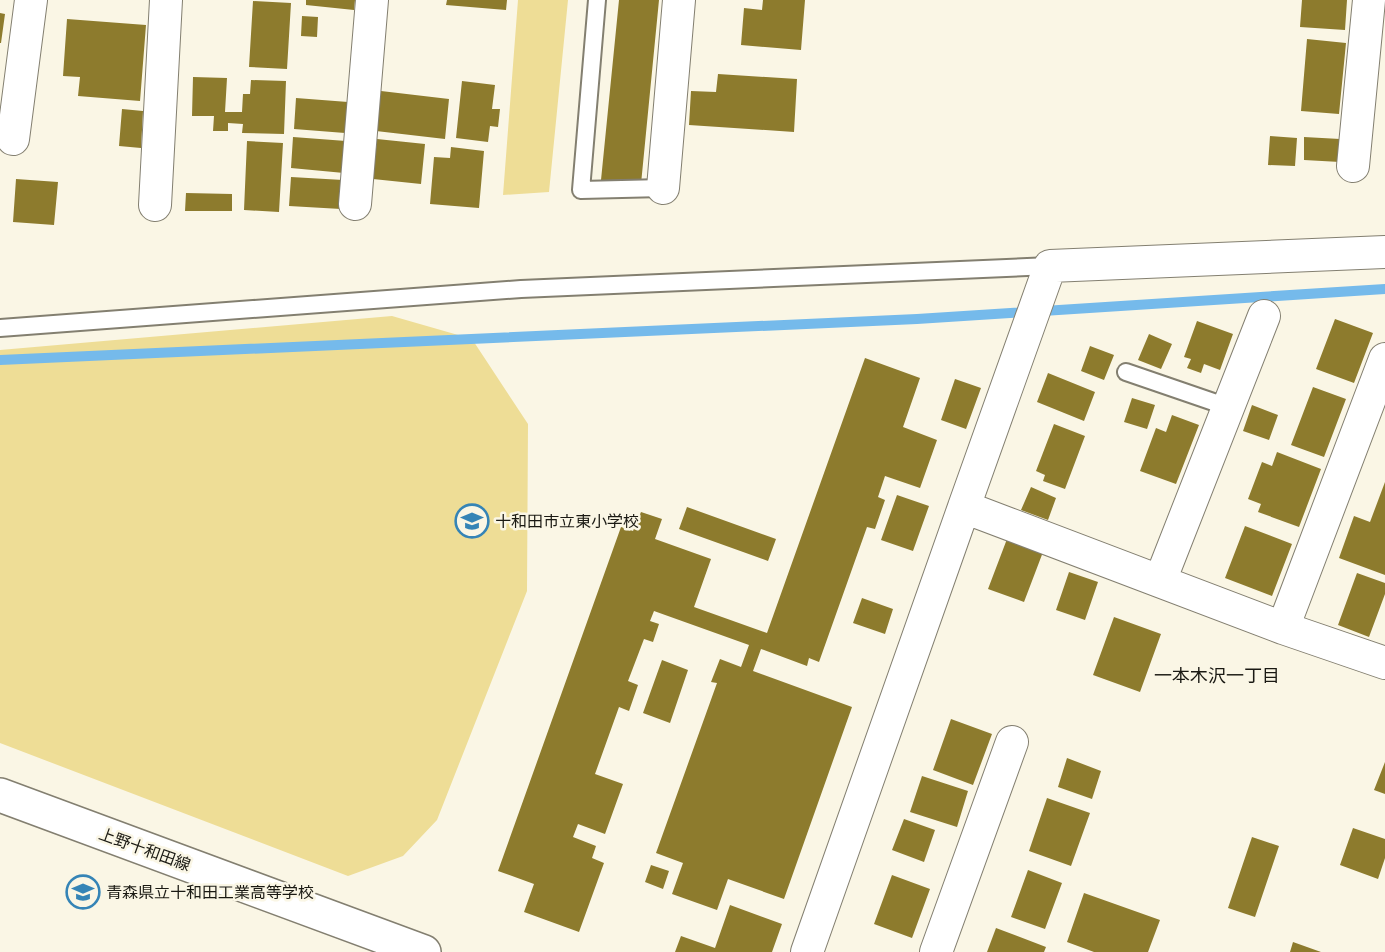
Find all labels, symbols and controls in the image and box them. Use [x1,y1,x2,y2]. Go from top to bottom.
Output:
school or university icon: 十和田市立東小学校 [454,503,490,539]
place label: 十和田市立東小学校 [495,511,639,531]
district label: 一本木沢一丁目 [1154,664,1280,686]
street label: 上野十和田線 [96,823,194,875]
school or university icon: 青森県立十和田工業高等学校 [65,874,101,910]
place label: 青森県立十和田工業高等学校 [106,882,314,902]

